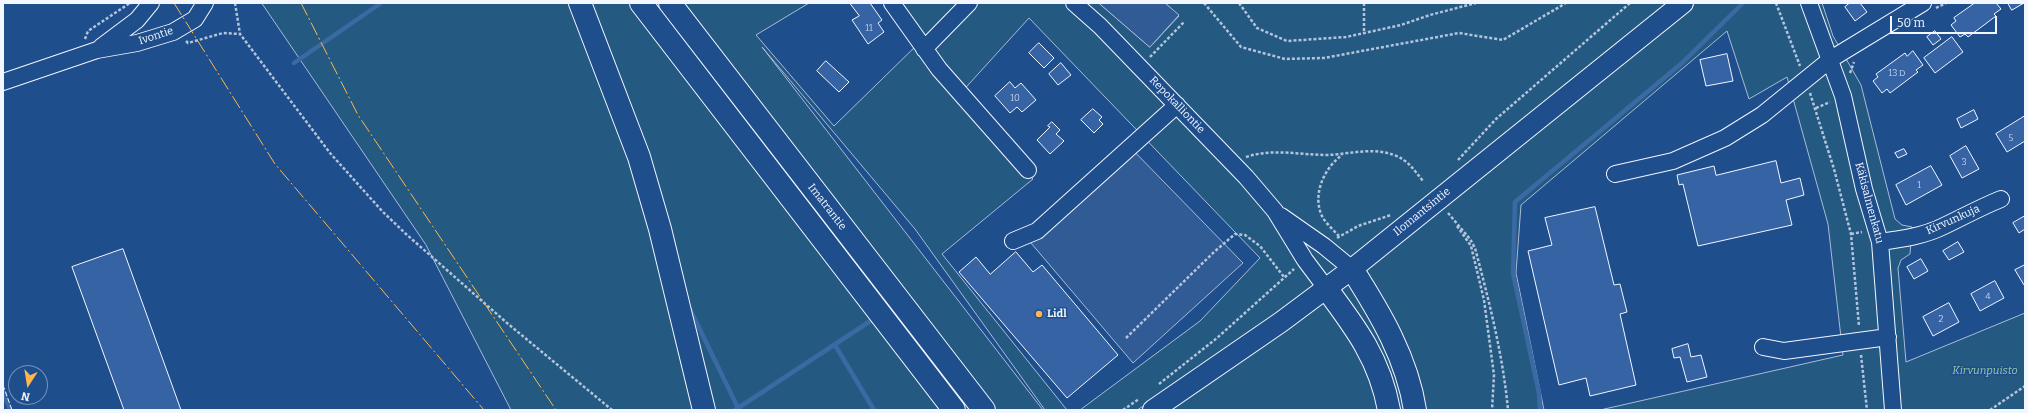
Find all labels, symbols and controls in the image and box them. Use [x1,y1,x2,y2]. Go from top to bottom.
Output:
scale bar [1892,8,1999,34]
text: 50 m [1897,16,1925,30]
house number: 11 [865,23,873,33]
street label: Ivontie [137,24,175,48]
house number: 13 D [1888,68,1906,78]
street label: Repokalliontie [1147,74,1207,136]
house number: 10 [1010,93,1020,103]
house number: 5 [2009,133,2013,143]
house number: 3 [1961,157,1967,167]
street label: Käkisalmenkatu [1852,161,1886,245]
house number: 1 [1917,180,1921,190]
street label: Imatrantie [805,181,849,233]
street label: Ilomantsintie [1391,185,1453,239]
street label: Kirvunkuja [1924,202,1982,238]
house number: 4 [1985,291,1991,301]
place label: Lidl [1047,307,1067,321]
marker: Lidl [1034,309,1044,319]
house number: 2 [1939,314,1943,324]
park label: Kirvunpuisto [1952,364,2018,378]
north arrow [8,365,48,405]
text: N [20,389,31,403]

